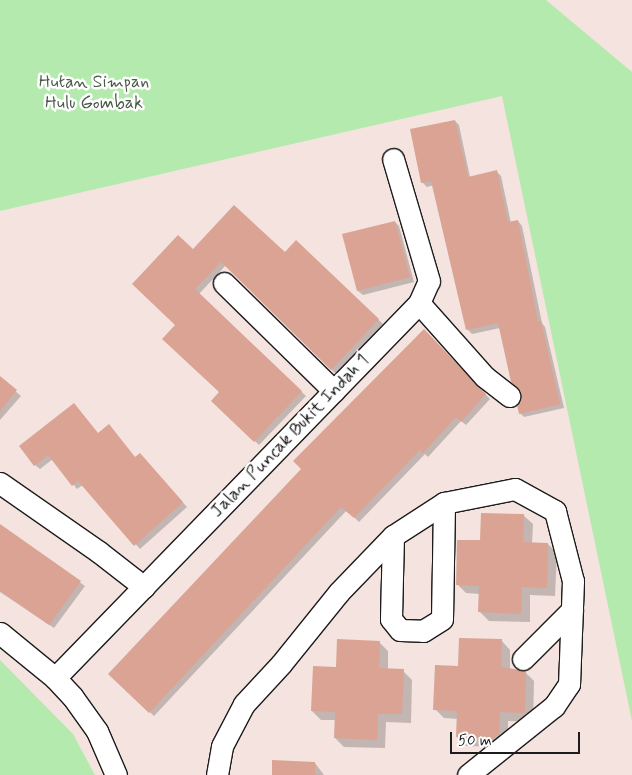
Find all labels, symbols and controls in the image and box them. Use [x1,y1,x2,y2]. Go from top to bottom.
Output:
park label: Hutan Simpan Hulu Gombak [39,72,149,115]
street label: Jalan Puncak Bukit Indah 1 [207,351,373,521]
scale bar [452,722,582,754]
text: 50 m [458,731,492,751]

